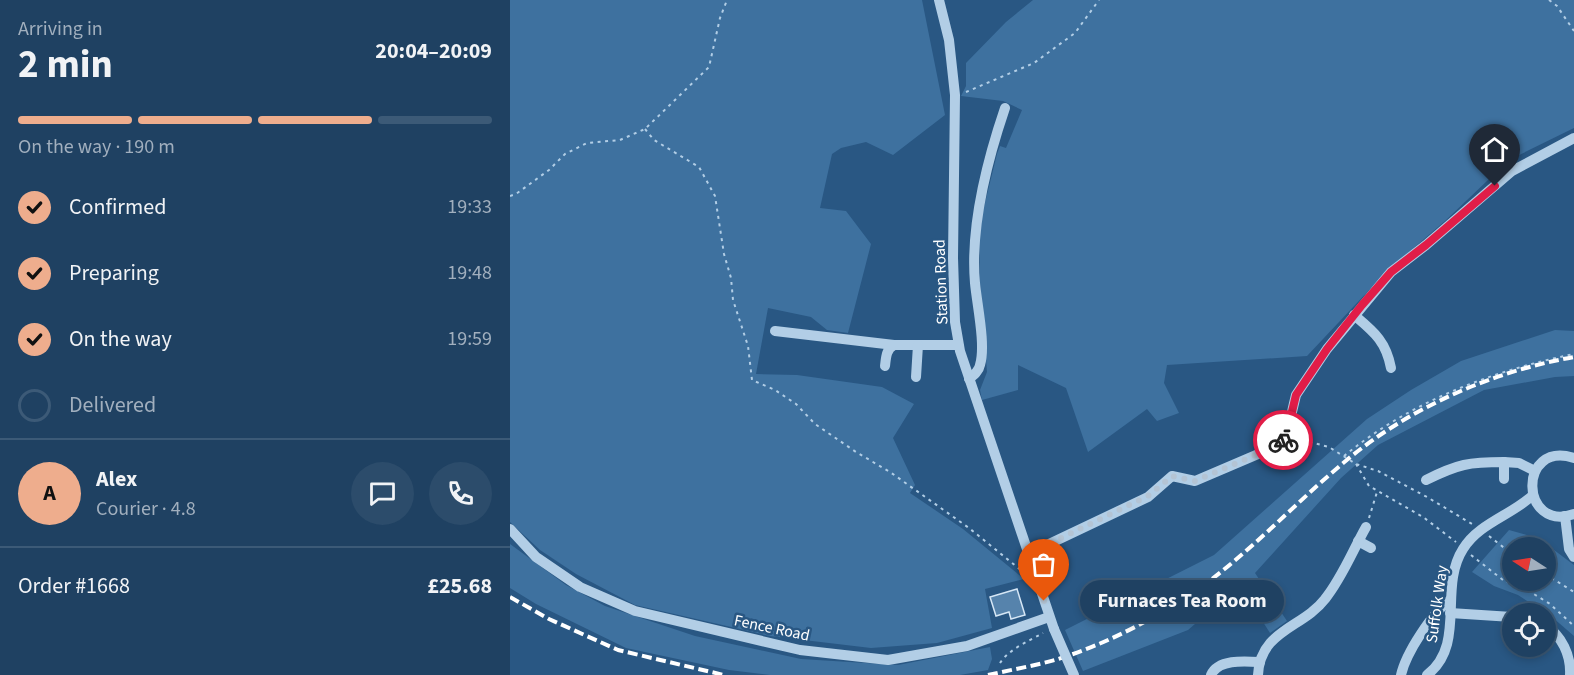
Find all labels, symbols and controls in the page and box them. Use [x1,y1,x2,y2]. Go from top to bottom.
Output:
text: Arriving in [18,15,103,43]
text: 20:04–20:09 [375,35,492,67]
text: 2 min [18,37,113,93]
pin [1469,124,1520,186]
text: On the way · 190 m [18,133,175,161]
icon: home [1478,133,1511,166]
icon: check [18,191,51,224]
text: Confirmed [69,191,166,223]
text: 19:33 [447,193,492,221]
street label: Station Road [929,239,953,325]
icon: check [18,257,51,290]
text: Preparing [69,257,159,289]
text: 19:48 [447,259,492,287]
icon: check [18,323,51,356]
text: On the way [69,323,172,355]
text: 19:59 [447,325,492,353]
text: Delivered [69,389,156,421]
courier [1253,410,1313,470]
icon: bike [1267,424,1300,457]
button: chat [351,462,414,525]
button: phone [429,462,492,525]
text: Alex [96,463,137,495]
text: A [43,477,56,509]
text: Courier · 4.8 [96,495,196,523]
north arrow [1502,537,1556,591]
map controls [1502,537,1556,657]
pin [1018,539,1069,601]
icon: bag [1027,548,1060,581]
street label: Suffolk Way [1421,563,1453,644]
text: Order #1668 [18,570,130,602]
text: £25.68 [427,570,492,602]
callout: Furnaces Tea Room [1080,580,1284,622]
text: Furnaces Tea Room [1097,587,1267,615]
button: locate [1502,603,1556,657]
street label: Fence Road [732,609,812,647]

